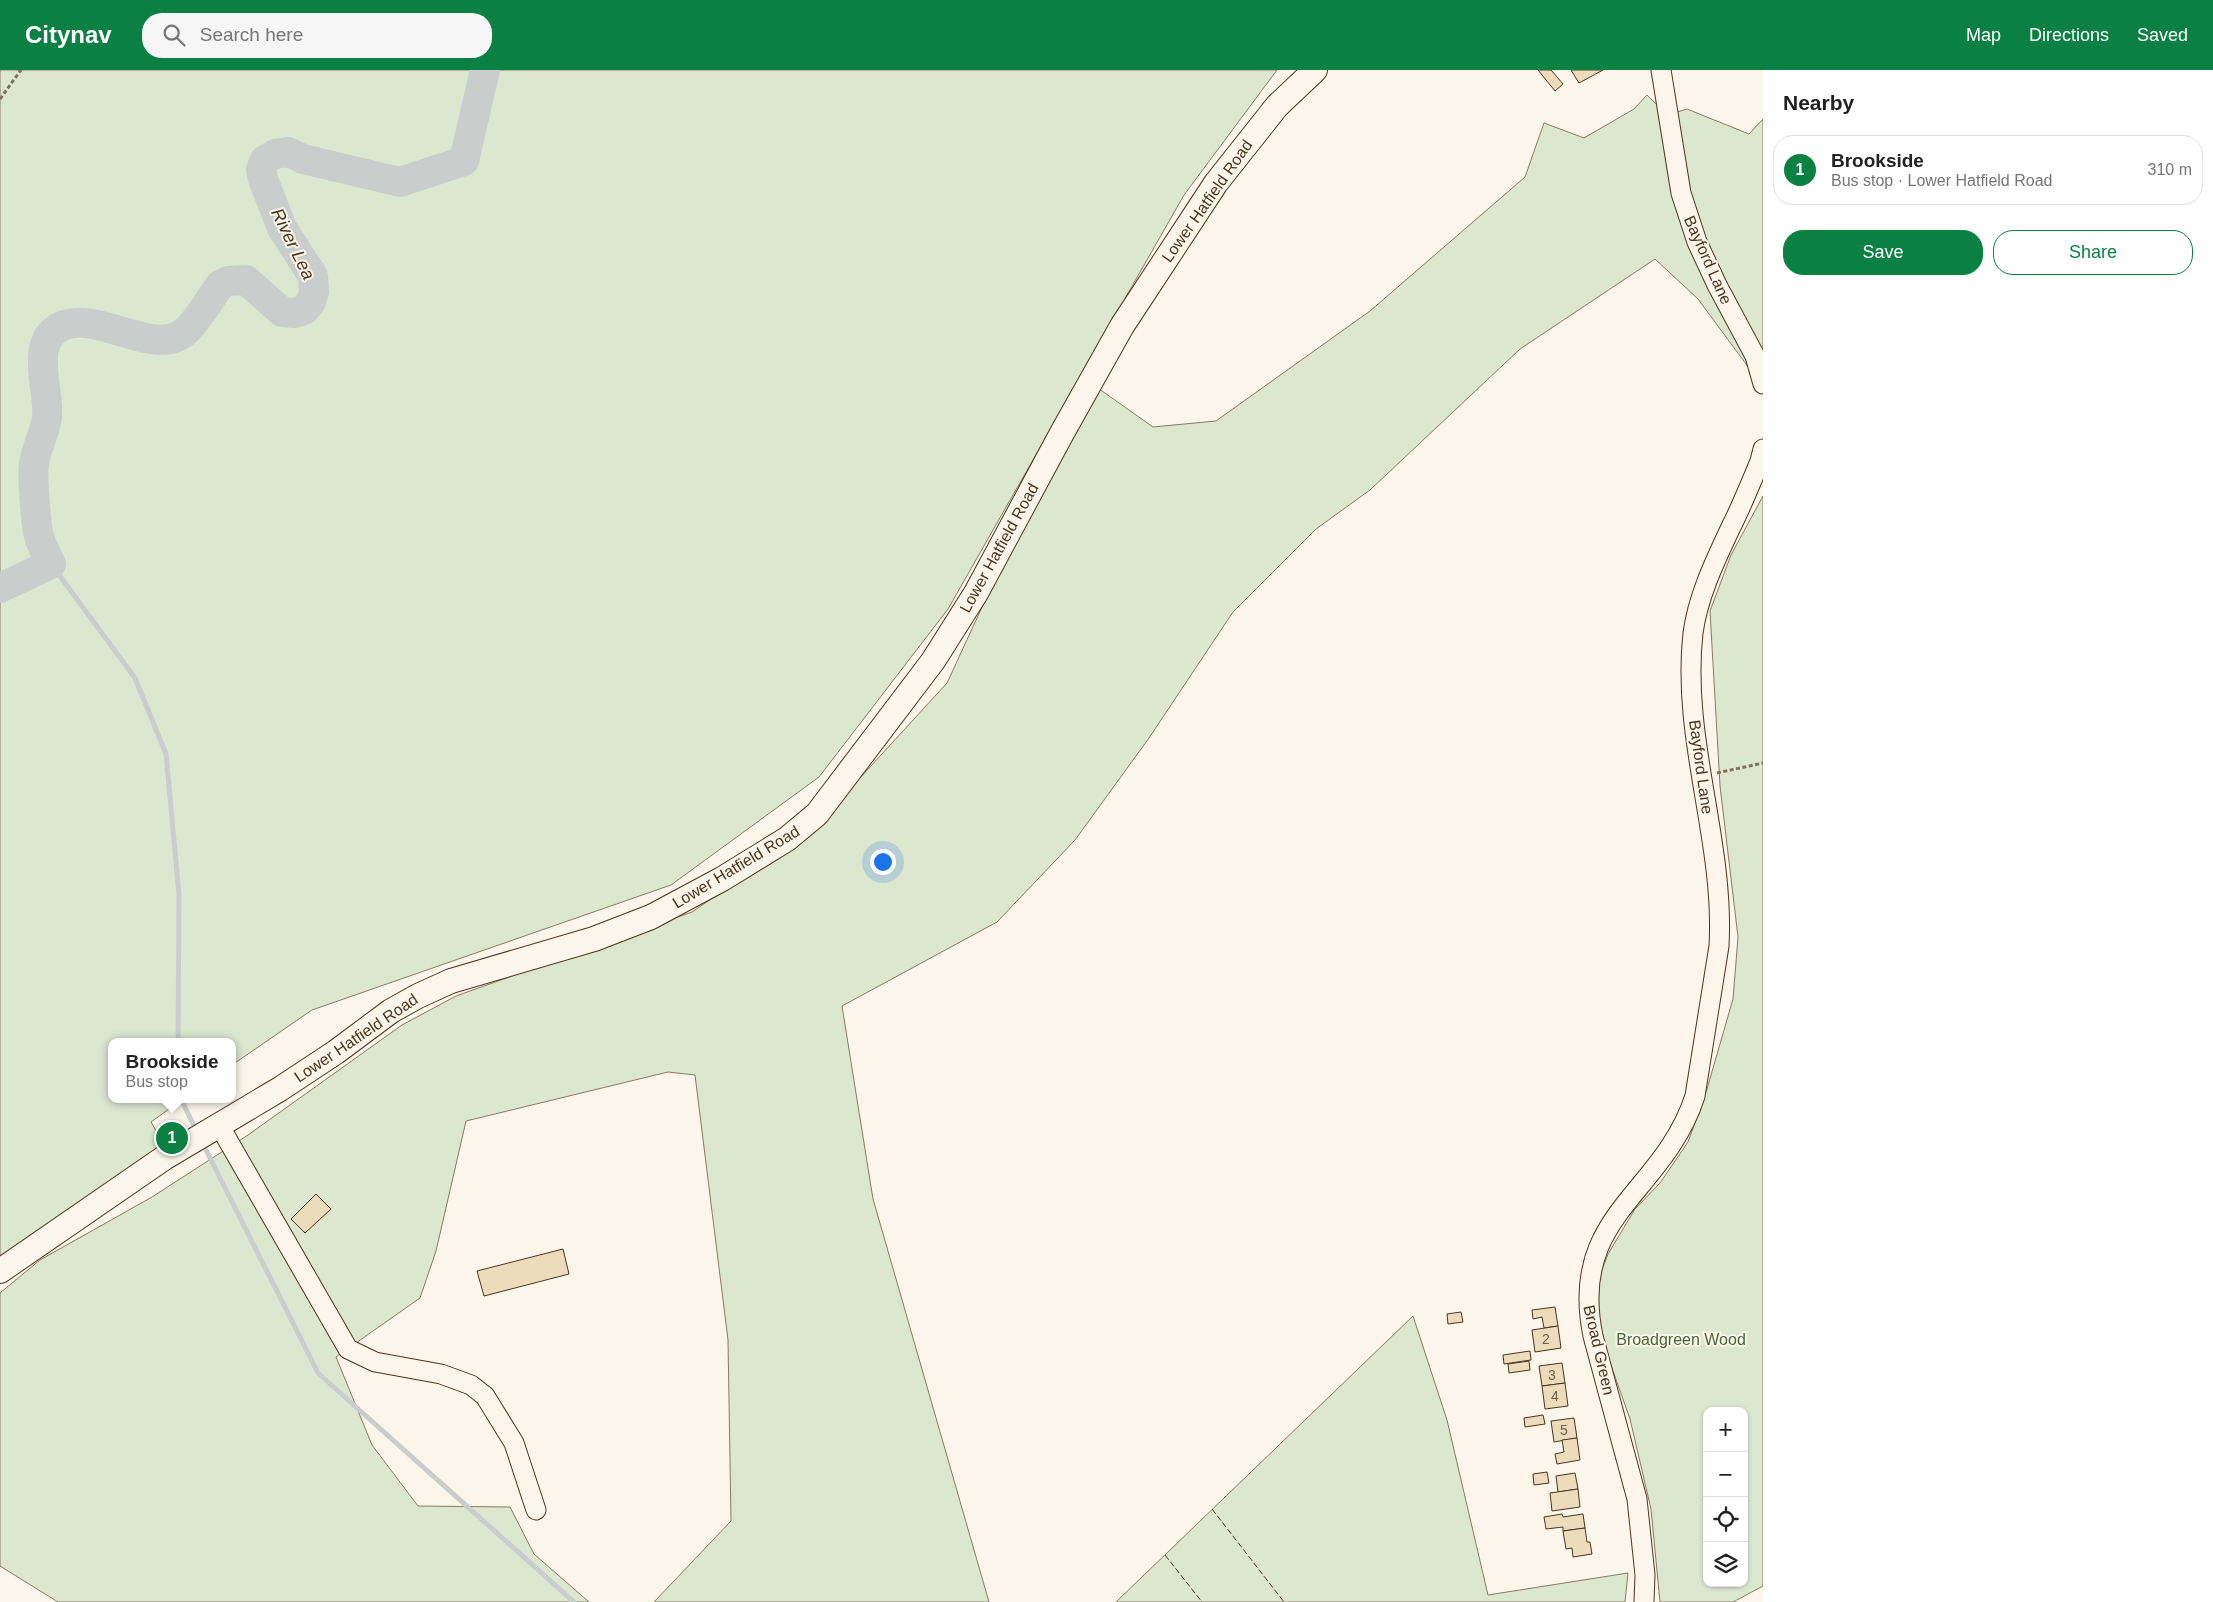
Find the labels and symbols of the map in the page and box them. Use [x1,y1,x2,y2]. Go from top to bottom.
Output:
street label: Lower Hatfield Road [1158,137,1256,265]
water label: River Lea [267,205,319,283]
street label: Bayford Lane [1681,213,1735,307]
street label: Lower Hatfield Road [956,480,1042,616]
street label: Bayford Lane [1686,719,1716,815]
street label: Lower Hatfield Road [669,822,803,912]
your location [870,849,896,875]
street label: Lower Hatfield Road [291,990,421,1086]
pin: 1 [156,1119,188,1157]
street label: Broad Green [1580,1303,1618,1397]
house number: 2 [1542,1331,1550,1347]
park label: Broadgreen Wood [1616,1331,1746,1348]
house number: 3 [1548,1367,1556,1383]
house number: 4 [1551,1388,1559,1404]
house number: 5 [1560,1422,1568,1438]

